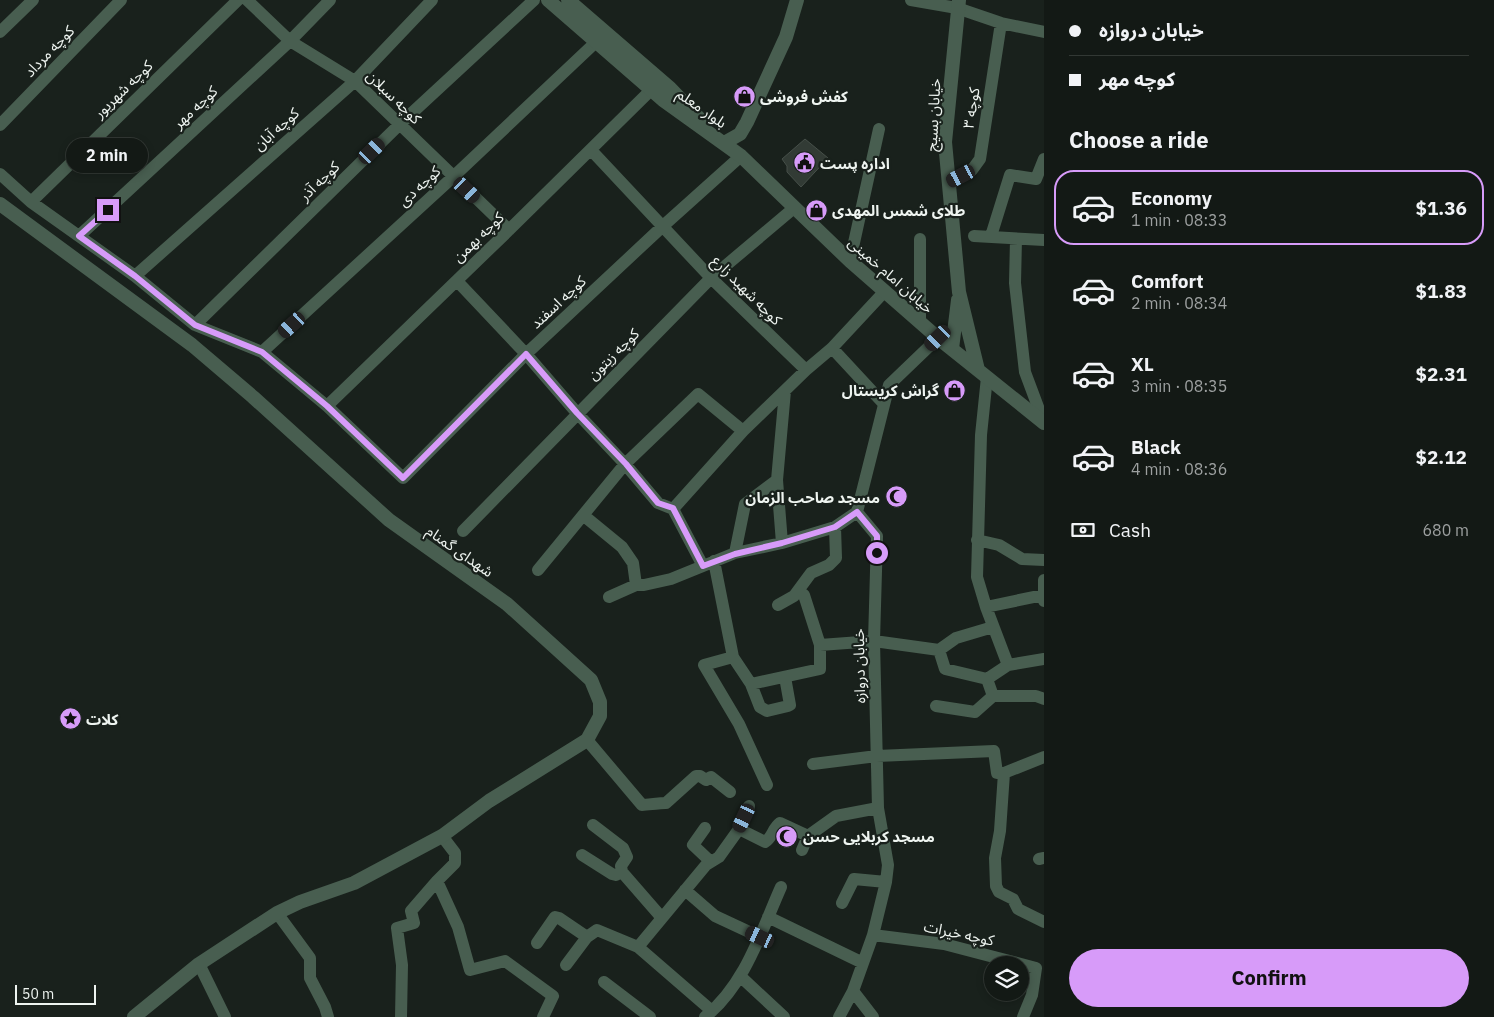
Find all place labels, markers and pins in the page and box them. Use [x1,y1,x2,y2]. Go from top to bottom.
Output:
shop icon: کفش فروشی [732,84,756,108]
place label: کفش فروشی [760,87,848,106]
public building icon: اداره پست [792,151,816,175]
place label: اداره پست [820,154,890,173]
shop icon: طلای شمس المهدی [804,198,828,222]
place label: طلای شمس المهدی [832,201,965,220]
shop icon: گراش کریستال [943,378,967,402]
place label: گراش کریستال [842,381,939,400]
mosque icon: مسجد صاحب الزمان [884,485,908,509]
place label: مسجد صاحب الزمان [745,488,880,507]
place icon: کلات [58,707,82,731]
place label: کلات [86,710,119,729]
mosque icon: مسجد کربلایی حسن [775,824,799,848]
place label: مسجد کربلایی حسن [803,827,935,846]

